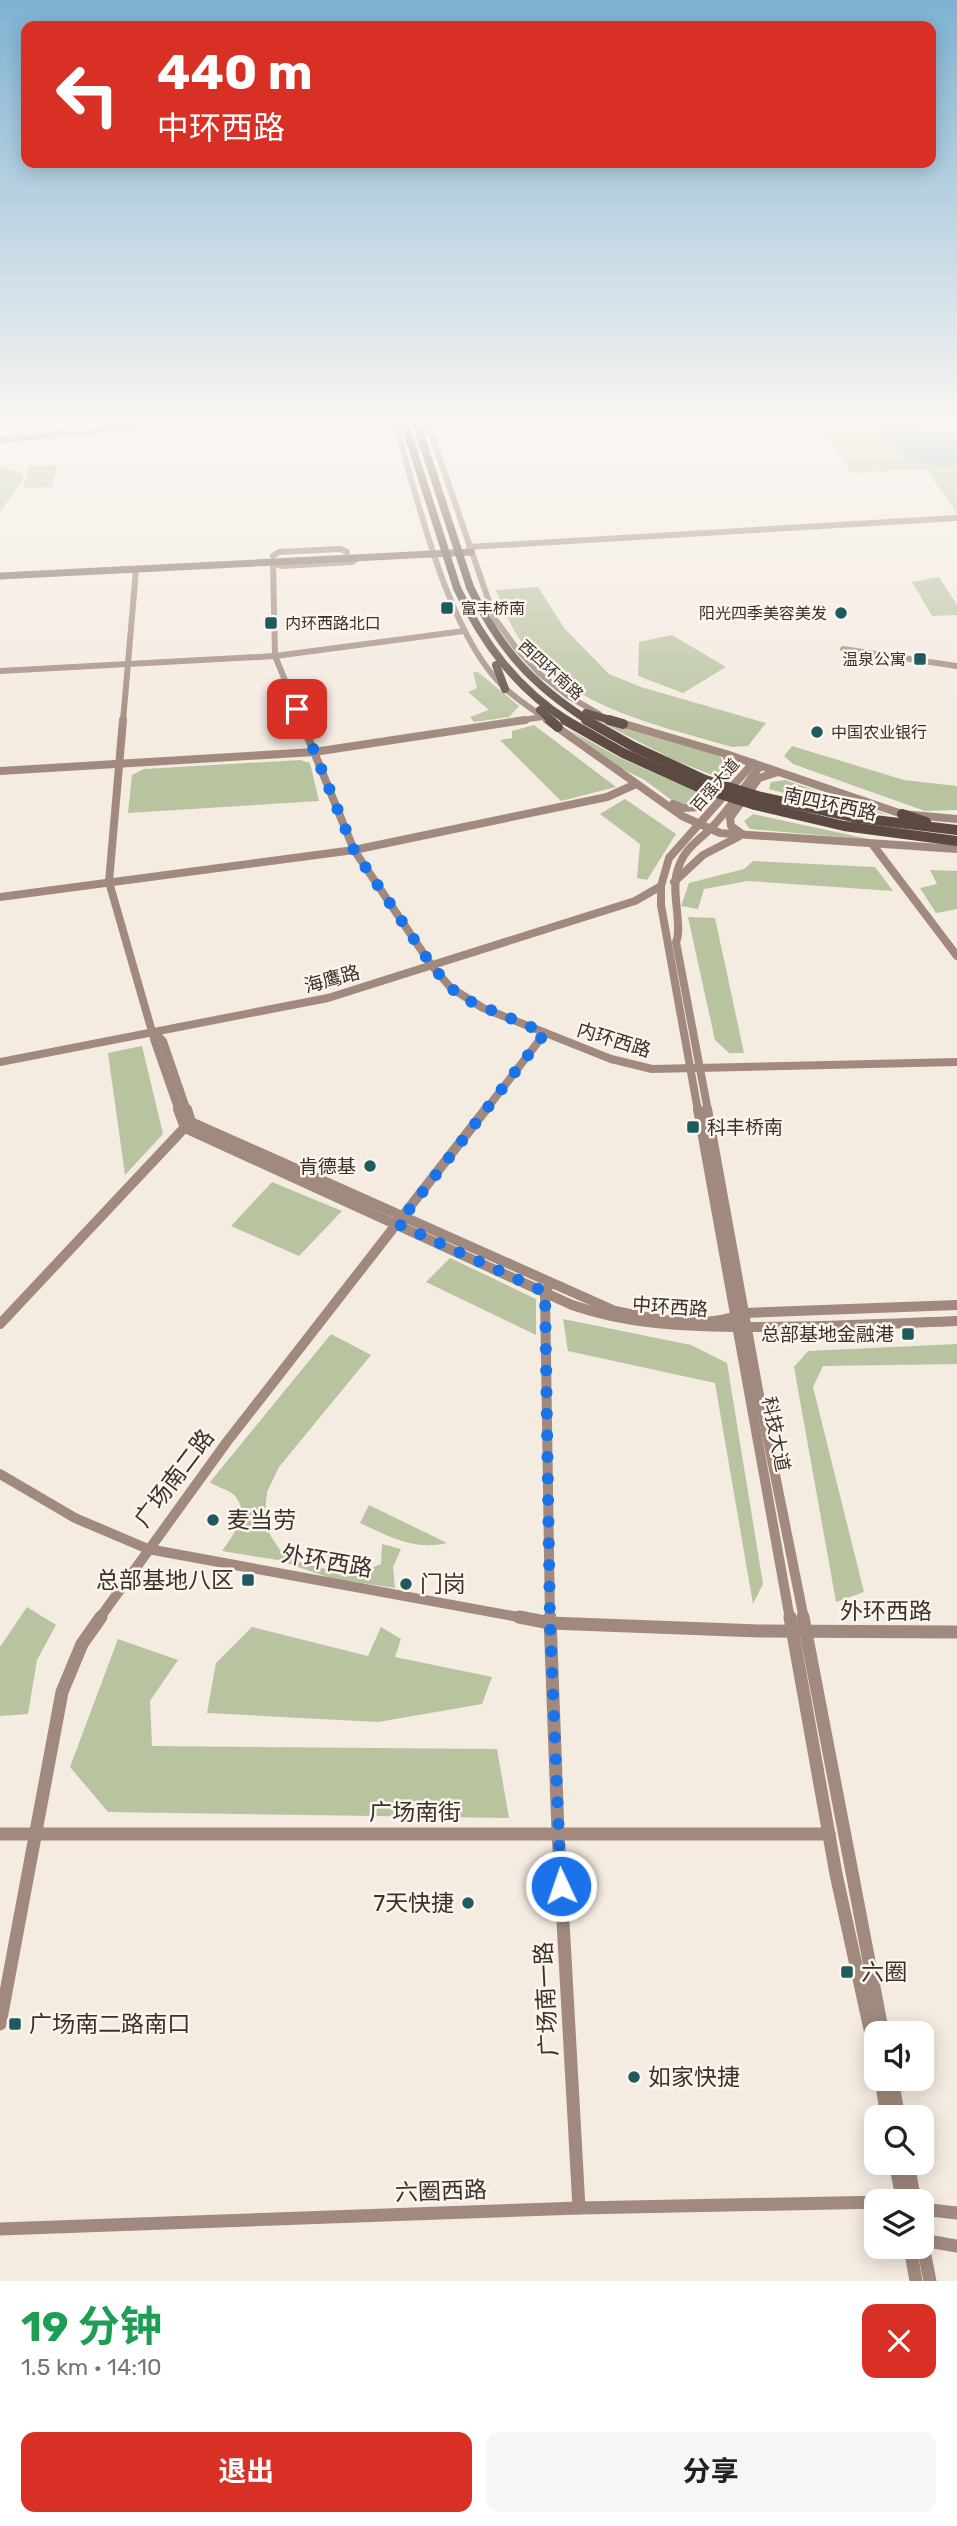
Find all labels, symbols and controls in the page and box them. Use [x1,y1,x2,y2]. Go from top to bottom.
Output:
text: 440 m [157,43,313,101]
icon: left [42,49,133,140]
text: 中环西路 [157,109,285,147]
place label: 富丰桥南 [461,599,525,618]
marker: 富丰桥南 [439,600,455,616]
place label: 阳光四季美容美发 [699,604,827,623]
marker: 阳光四季美容美发 [833,605,849,621]
place label: 内环西路北口 [285,614,381,633]
marker: 内环西路北口 [263,615,279,631]
street label: 西四环南路 [515,636,587,704]
place label: 温泉公寓 [842,650,906,669]
marker: 温泉公寓 [912,651,928,667]
pin [267,679,327,739]
icon: arrive [278,690,316,728]
place label: 中国农业银行 [831,723,927,742]
marker: 中国农业银行 [809,724,825,740]
street label: 百强大道 [687,755,743,815]
street label: 南四环西路 [781,783,879,825]
street label: 海鹰路 [301,961,363,997]
street label: 内环西路 [574,1018,654,1062]
place label: 科丰桥南 [707,1116,783,1139]
marker: 科丰桥南 [685,1119,701,1135]
place label: 肯德基 [299,1155,356,1178]
marker: 肯德基 [362,1158,378,1174]
street label: 中环西路 [631,1293,709,1321]
place label: 总部基地金融港 [761,1323,894,1346]
marker: 总部基地金融港 [900,1326,916,1342]
street label: 科技大道 [757,1394,795,1474]
street label: 广场南二路 [128,1424,220,1532]
place label: 麦当劳 [227,1506,296,1534]
marker: 麦当劳 [205,1512,221,1528]
street label: 外环西路 [279,1539,375,1583]
place label: 总部基地八区 [96,1566,234,1594]
place label: 门岗 [420,1570,466,1598]
marker: 总部基地八区 [240,1572,256,1588]
marker: 门岗 [398,1576,414,1592]
street label: 外环西路 [840,1597,932,1625]
street label: 广场南街 [369,1798,461,1826]
position arrow [524,1849,598,1923]
place label: 7天快捷 [373,1889,454,1917]
marker: 7天快捷 [460,1895,476,1911]
street label: 广场南一路 [529,1941,563,2057]
place label: 六圈 [861,1958,907,1986]
marker: 六圈 [839,1964,855,1980]
place label: 广场南二路南口 [29,2010,190,2038]
marker: 广场南二路南口 [7,2016,23,2032]
map controls [864,2021,934,2259]
button: sound [864,2021,934,2091]
place label: 如家快捷 [648,2063,740,2091]
marker: 如家快捷 [626,2069,642,2085]
button: search [864,2105,934,2175]
street label: 六圈西路 [395,2175,487,2207]
button: layers [864,2189,934,2259]
text: 19 分钟 [21,2302,162,2352]
button: close [862,2304,936,2378]
text: 1.5 km · 14:10 [21,2353,162,2381]
button: 退出 [21,2432,472,2512]
button: 分享 [486,2432,936,2512]

